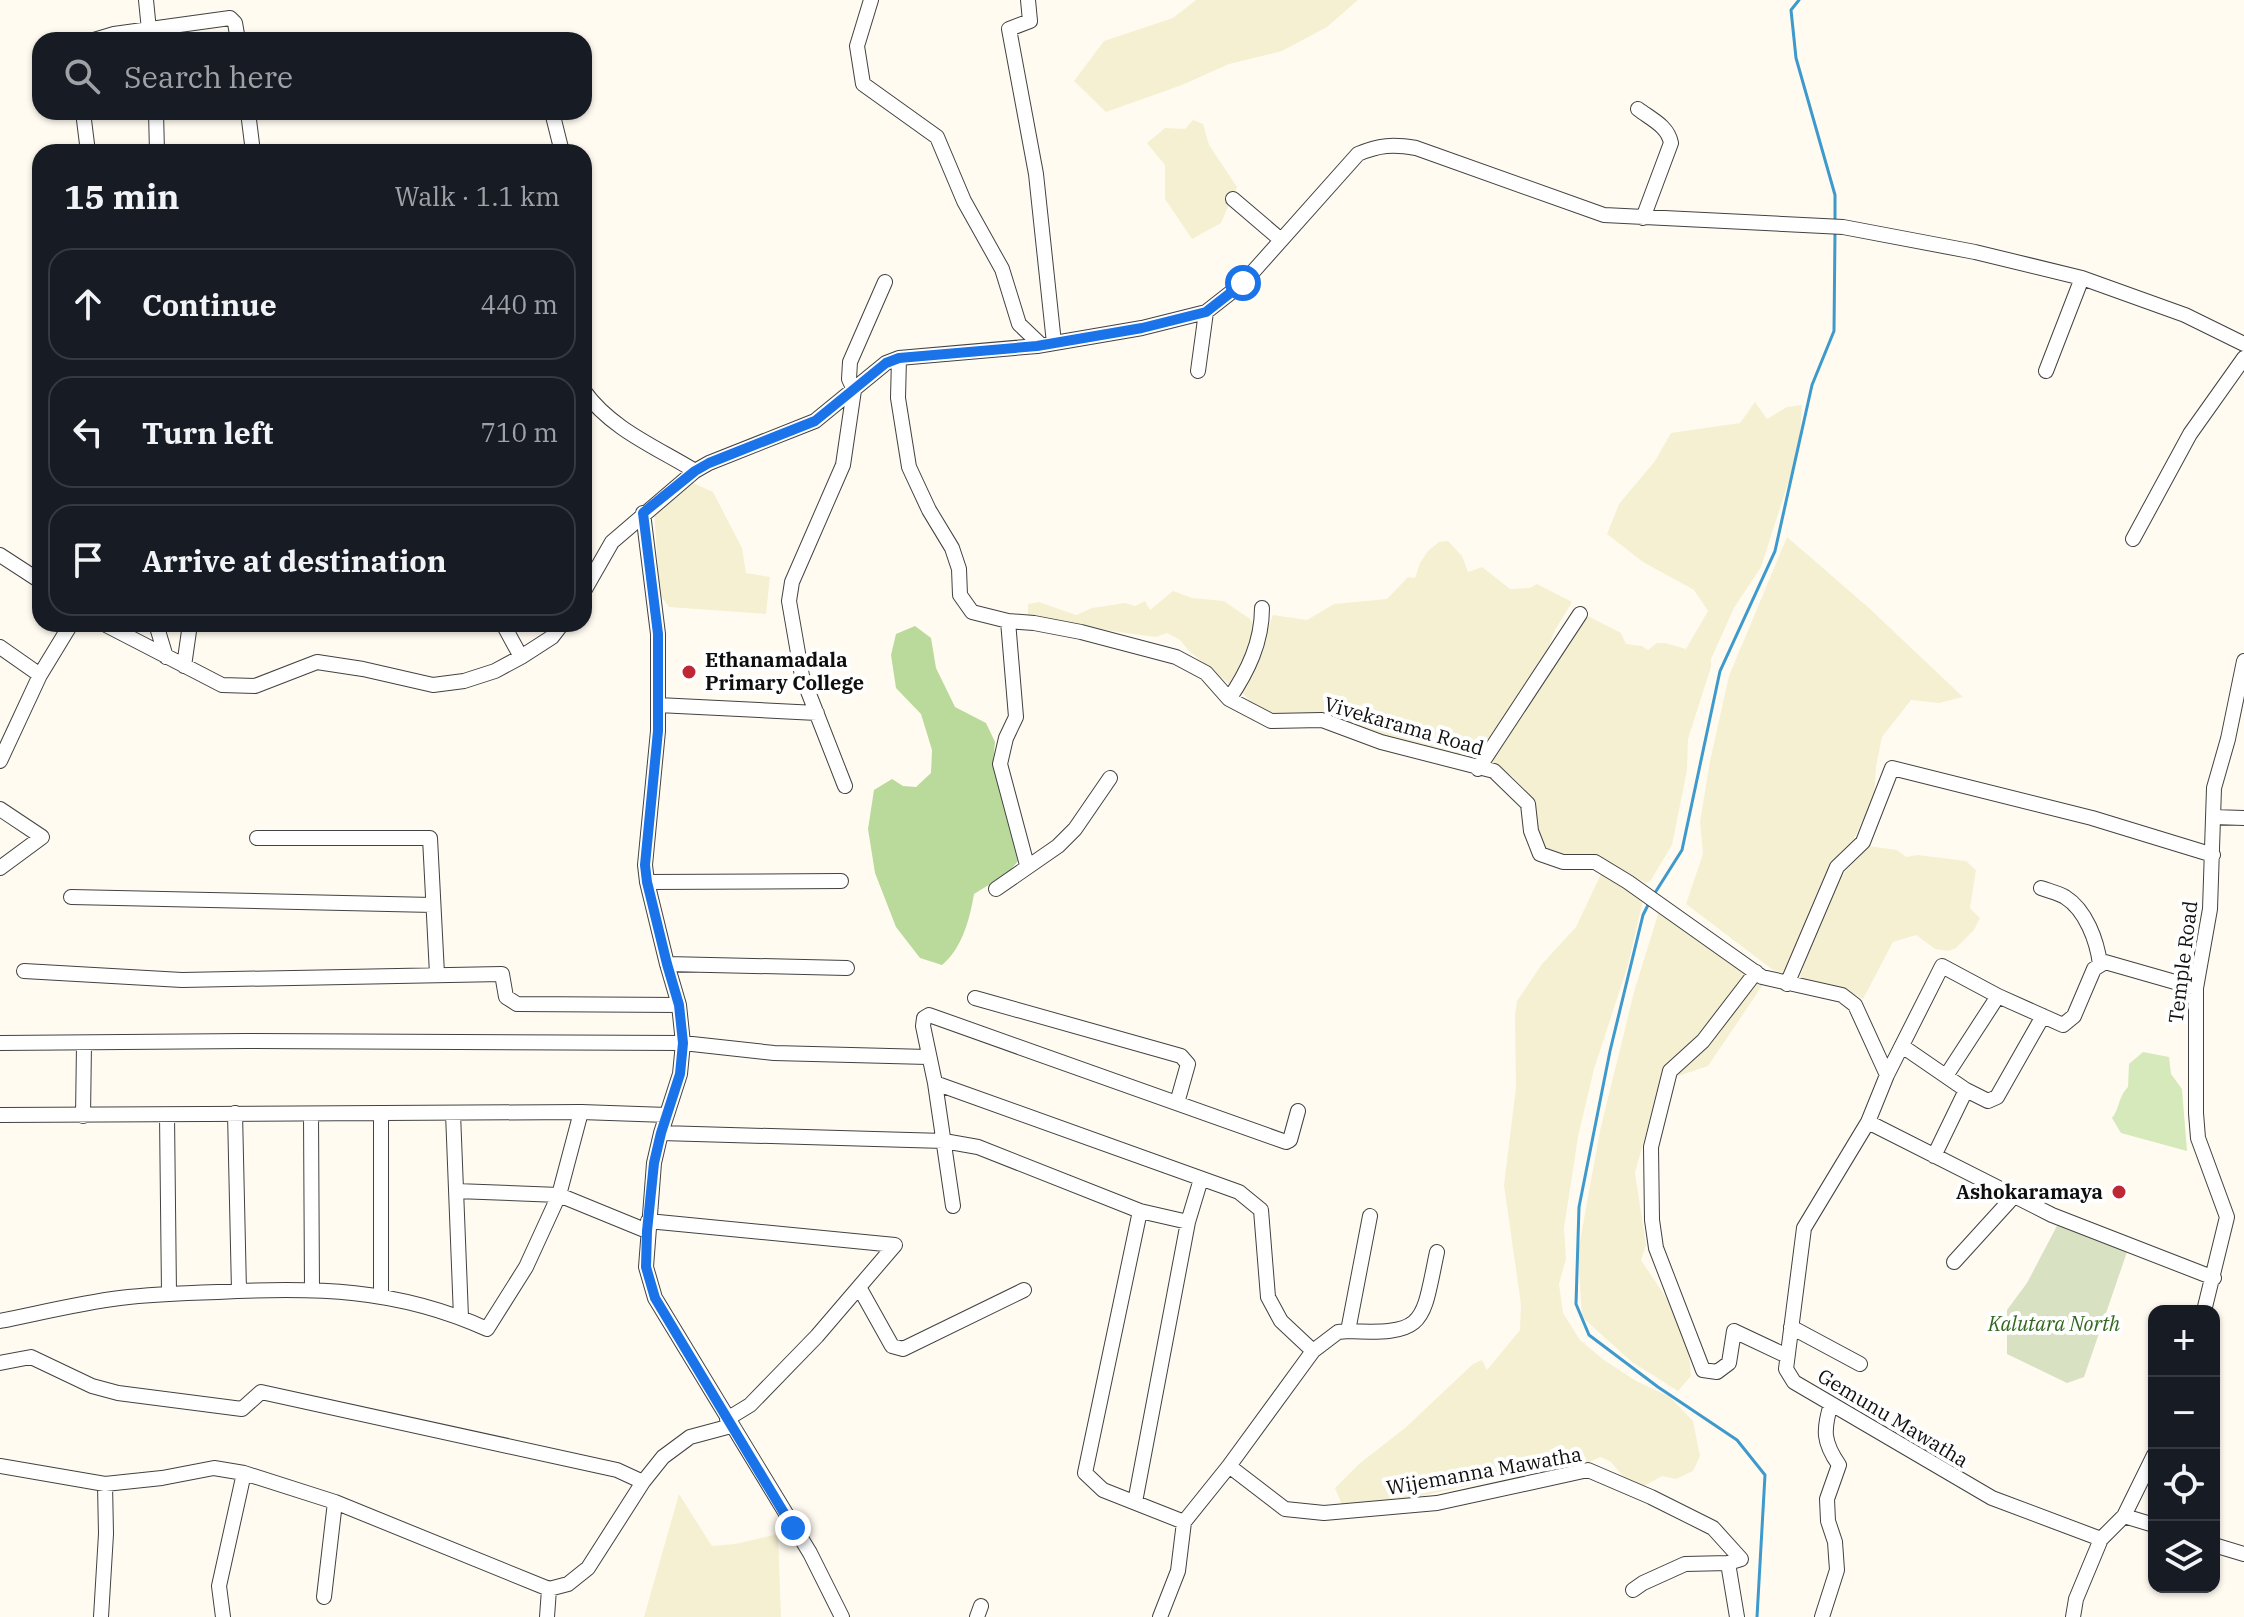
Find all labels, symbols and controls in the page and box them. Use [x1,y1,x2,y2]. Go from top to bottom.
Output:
search box [32,32,592,120]
icon: search [60,54,104,98]
text: Search here [124,57,293,96]
text: 15 min [64,174,180,218]
text: Walk · 1.1 km [395,179,560,213]
route start [1225,265,1261,301]
icon: ahead [66,282,110,326]
text: Continue [142,285,277,324]
text: 440 m [480,287,558,321]
icon: left [66,410,110,454]
text: Turn left [142,413,274,452]
text: 710 m [480,415,558,449]
icon: arrive [66,538,110,582]
text: Arrive at destination [142,541,447,580]
place label: Ethanamadala Primary College [705,646,864,696]
marker: Ethanamadala Primary College [680,663,698,681]
street label: Vivekarama Road [1321,690,1487,761]
street label: Temple Road [2162,899,2203,1025]
place label: Ashokaramaya [1956,1178,2103,1205]
marker: Ashokaramaya [2110,1183,2128,1201]
map controls [2148,1305,2220,1593]
button: + [2148,1305,2220,1377]
park label: Kalutara North [1987,1310,2120,1337]
street label: Gemunu Mawatha [1813,1362,1974,1473]
button: − [2148,1377,2220,1449]
street label: Wijemanna Mawatha [1384,1440,1584,1501]
button: locate [2148,1449,2220,1521]
route end [775,1510,811,1546]
button: layers [2148,1521,2220,1593]

